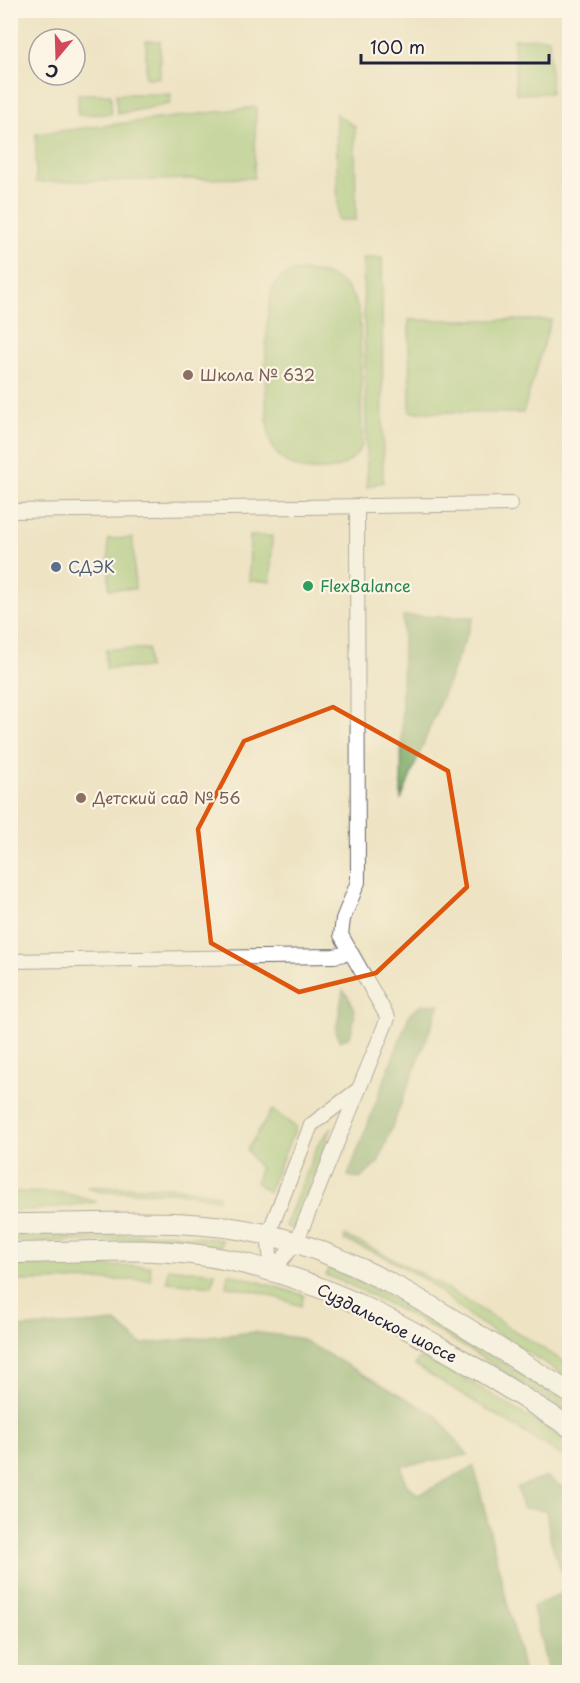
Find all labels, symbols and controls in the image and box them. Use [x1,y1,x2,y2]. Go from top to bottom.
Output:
north arrow [27,27,87,87]
scale bar [361,27,548,65]
text: 100 m [370,33,425,60]
text: С [42,59,61,85]
place label: Школа № 632 [200,362,315,386]
marker: Школа № 632 [181,368,195,382]
place label: СДЭК [68,554,115,578]
marker: СДЭК [49,560,63,574]
place label: FlexBalance [320,573,411,597]
marker: FlexBalance [301,579,315,593]
place label: Детский сад № 56 [92,785,241,809]
marker: Детский сад № 56 [74,791,88,805]
street label: Суздальское шоссе [313,1276,462,1368]

